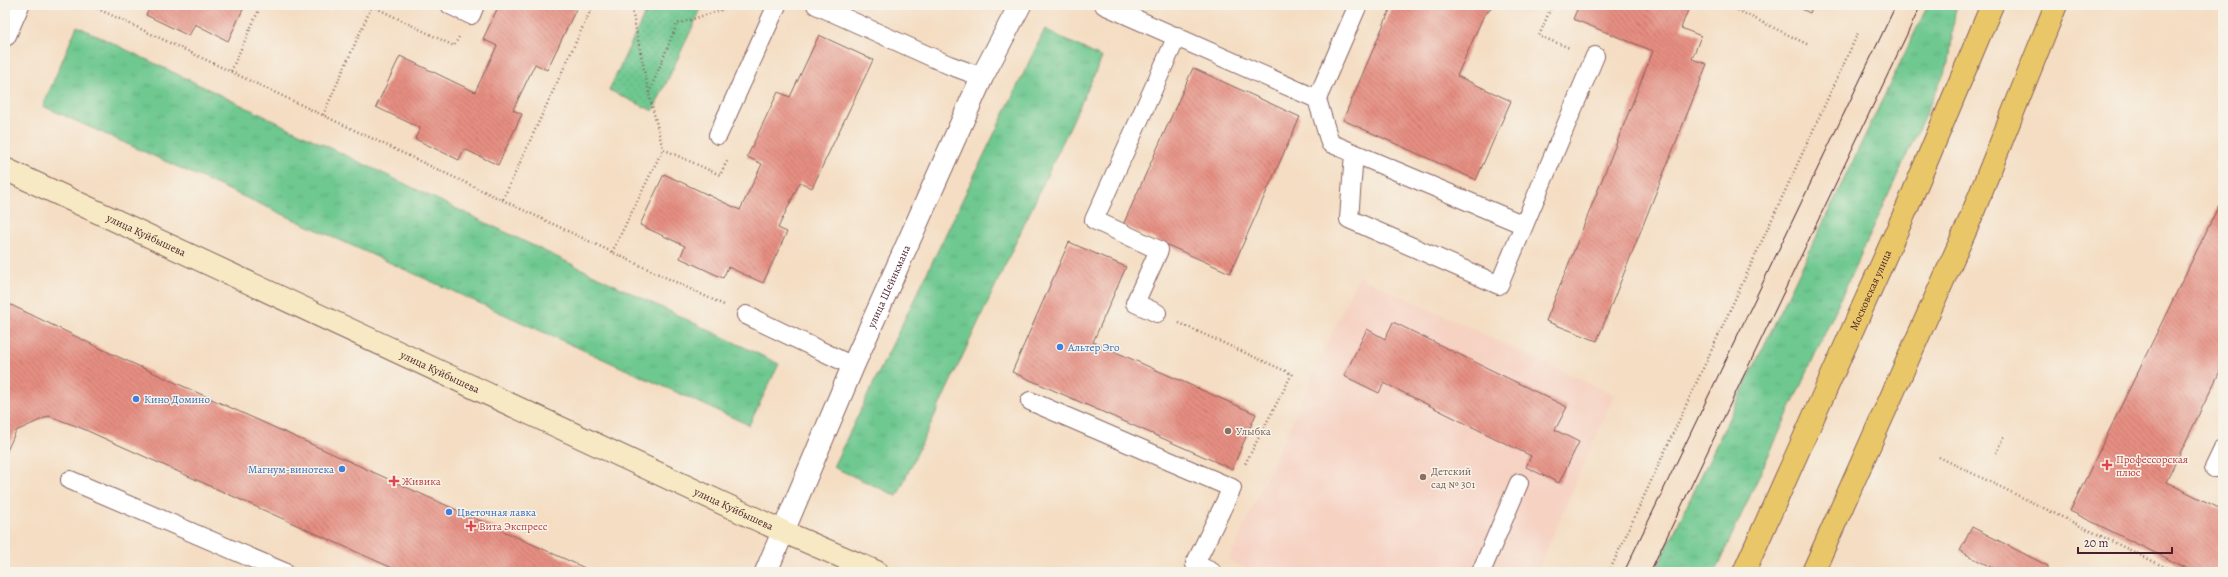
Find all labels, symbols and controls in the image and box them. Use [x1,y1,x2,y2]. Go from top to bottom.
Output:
street label: улица Куйбышева [103,210,189,261]
street label: улица Шейнкмана [864,242,915,331]
street label: Московская улица [1846,247,1896,333]
place label: Альтер Эго [1067,340,1120,355]
marker: Альтер Эго [1055,342,1065,352]
street label: улица Куйбышева [397,347,483,398]
place label: Кино Домино [144,392,210,407]
marker: Кино Домино [131,394,141,404]
place label: Улыбка [1236,424,1272,439]
marker: Улыбка [1223,426,1233,436]
place label: Профессорская плюс [2116,452,2188,480]
marker: Профессорская плюс [2101,459,2113,471]
place label: Магнум-винотека [248,462,335,477]
marker: Магнум-винотека [337,464,347,474]
place label: Детский сад № 301 [1431,464,1475,492]
marker: Детский сад № 301 [1418,472,1428,482]
place label: Живика [402,474,442,489]
marker: Живика [389,476,399,486]
street label: улица Куйбышева [691,484,776,534]
place label: Цветочная лавка [457,505,537,520]
marker: Цветочная лавка [444,507,454,517]
place label: Вита Экспресс [479,519,548,534]
marker: Вита Экспресс [466,521,476,531]
scale bar [2078,529,2172,555]
text: 20 m [2084,535,2108,551]

